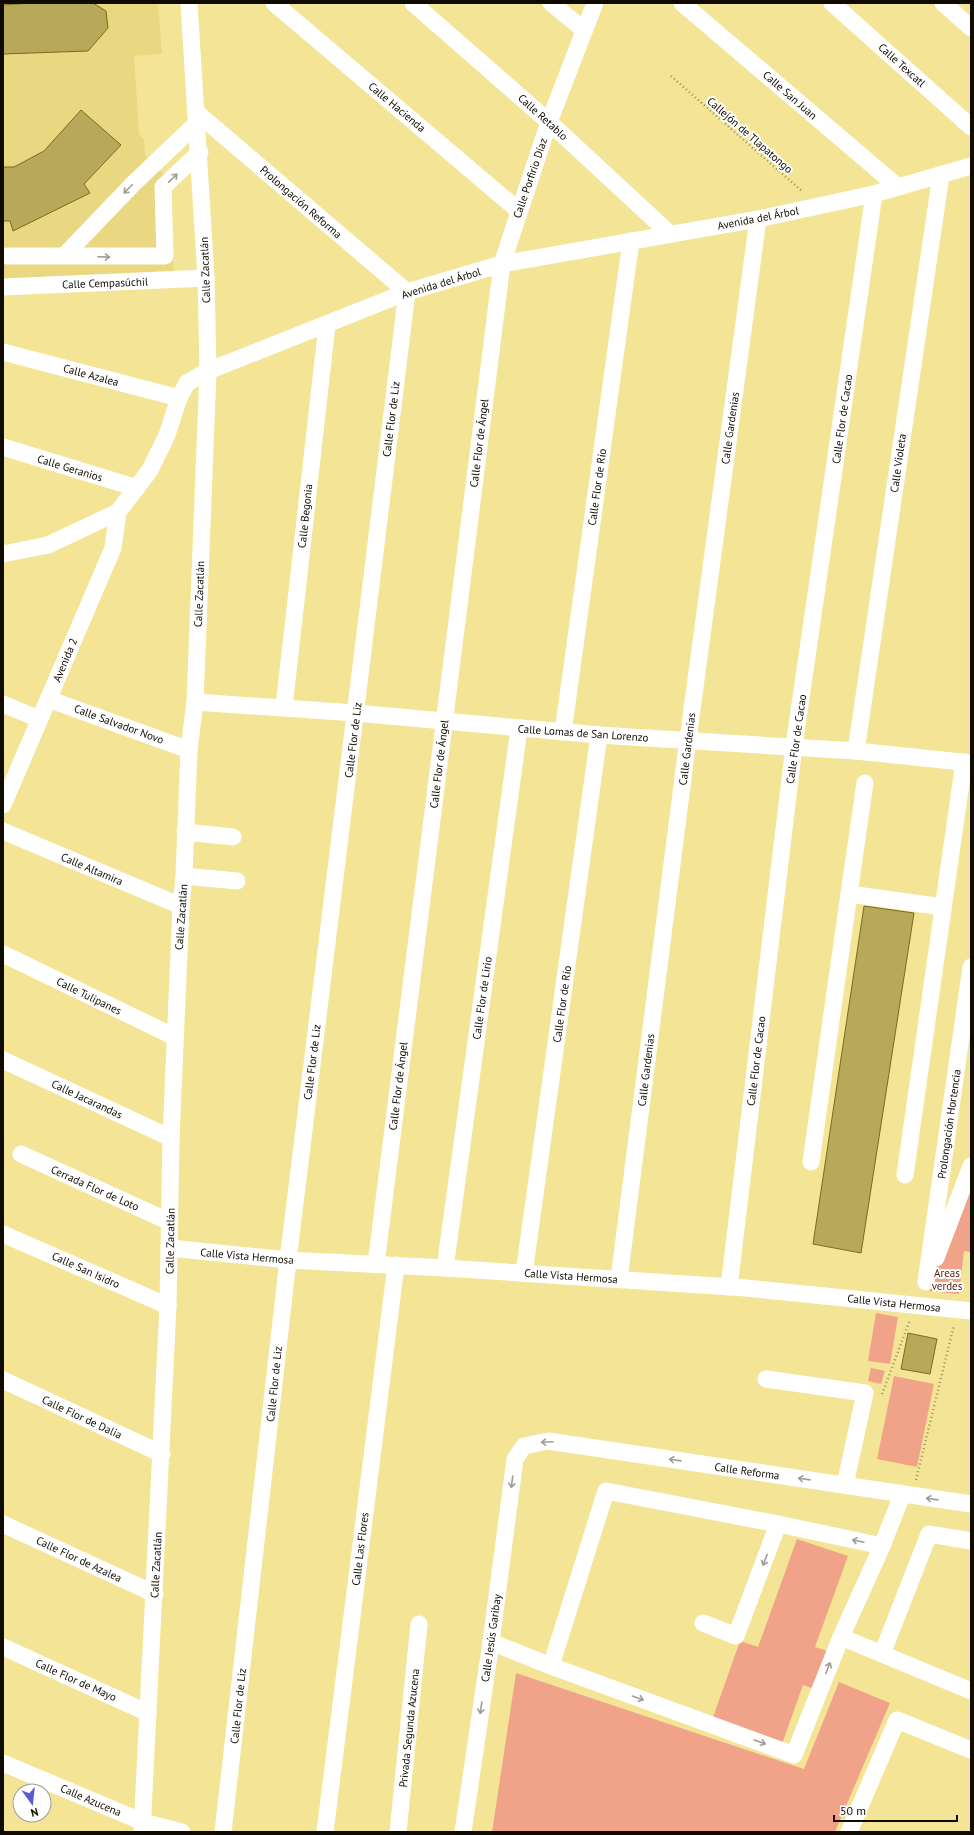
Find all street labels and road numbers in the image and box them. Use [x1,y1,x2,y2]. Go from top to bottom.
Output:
street label: Calle Texcatl [875,40,929,90]
street label: Calle San Juan [760,68,820,122]
street label: Calle Hacienda [366,79,428,135]
street label: Calle Retablo [515,91,571,143]
street label: Callejón de Tlapatongo [704,94,796,176]
street label: Calle Porfirio Díaz [510,136,550,220]
street label: Prolongación Reforma [257,163,345,241]
street label: Avenida del Árbol [716,203,801,233]
street label: Calle Zacatlán [197,237,213,303]
street label: Avenida del Árbol [399,264,483,302]
street label: Calle Cempasúchil [62,274,149,291]
street label: Calle Azalea [62,361,120,389]
street label: Calle Flor de Cacao [829,373,855,465]
street label: Calle Flor de Liz [379,380,403,458]
street label: Calle Gardenias [718,391,742,465]
street label: Calle Flor de Ángel [467,397,491,488]
street label: Calle Violeta [887,433,909,493]
street label: Calle Flor de Río [585,447,609,526]
street label: Calle Geranios [36,451,105,485]
street label: Calle Begonia [295,483,315,549]
street label: Calle Zacatlán [191,561,207,627]
street label: Avenida 2 [50,636,80,684]
street label: Calle Flor de Cacao [783,693,809,785]
street label: Calle Salvador Novo [72,701,166,747]
street label: Calle Flor de Liz [341,701,365,779]
street label: Calle Gardenias [676,712,698,786]
street label: Calle Flor de Ángel [427,718,451,809]
street label: Calle Lomas de San Lorenzo [517,721,649,745]
street label: Calle Altamira [59,850,125,888]
street label: Calle Zacatlán [172,883,190,951]
street label: Calle Flor de Lirio [469,956,495,1040]
street label: Calle Flor de Río [550,964,574,1043]
street label: Calle Tulipanes [54,974,124,1018]
street label: Calle Flor de Cacao [744,1015,768,1107]
street label: Calle Flor de Liz [300,1023,324,1101]
street label: Calle Gardenias [635,1033,657,1107]
street label: Calle Flor de Ángel [386,1040,410,1131]
street label: Prolongación Hortencia [934,1068,964,1180]
street label: Calle Jacarandas [49,1076,125,1122]
street label: Cerrada Flor de Loto [49,1162,141,1214]
street label: Calle Zacatlán [162,1208,178,1274]
street label: Calle Vista Hermosa [200,1245,294,1267]
street label: Calle San Isidro [50,1249,122,1291]
street label: Calle Vista Hermosa [524,1266,618,1286]
street label: Calle Vista Hermosa [847,1291,941,1315]
street label: Calle Flor de Liz [263,1345,285,1423]
street label: Calle Flor de Dalia [40,1392,124,1442]
street label: Calle Reforma [714,1460,780,1482]
street label: Calle Las Flores [349,1511,371,1586]
street label: Calle Zacatlán [147,1532,165,1598]
street label: Calle Flor de Azalea [34,1533,124,1585]
street label: Calle Jesús Garibay [478,1592,504,1683]
street label: Calle Flor de Mayo [33,1656,119,1704]
street label: Calle Flor de Liz [227,1667,249,1745]
street label: Privada Segunda Azucena [396,1668,422,1788]
street label: Calle Azucena [58,1781,124,1819]

